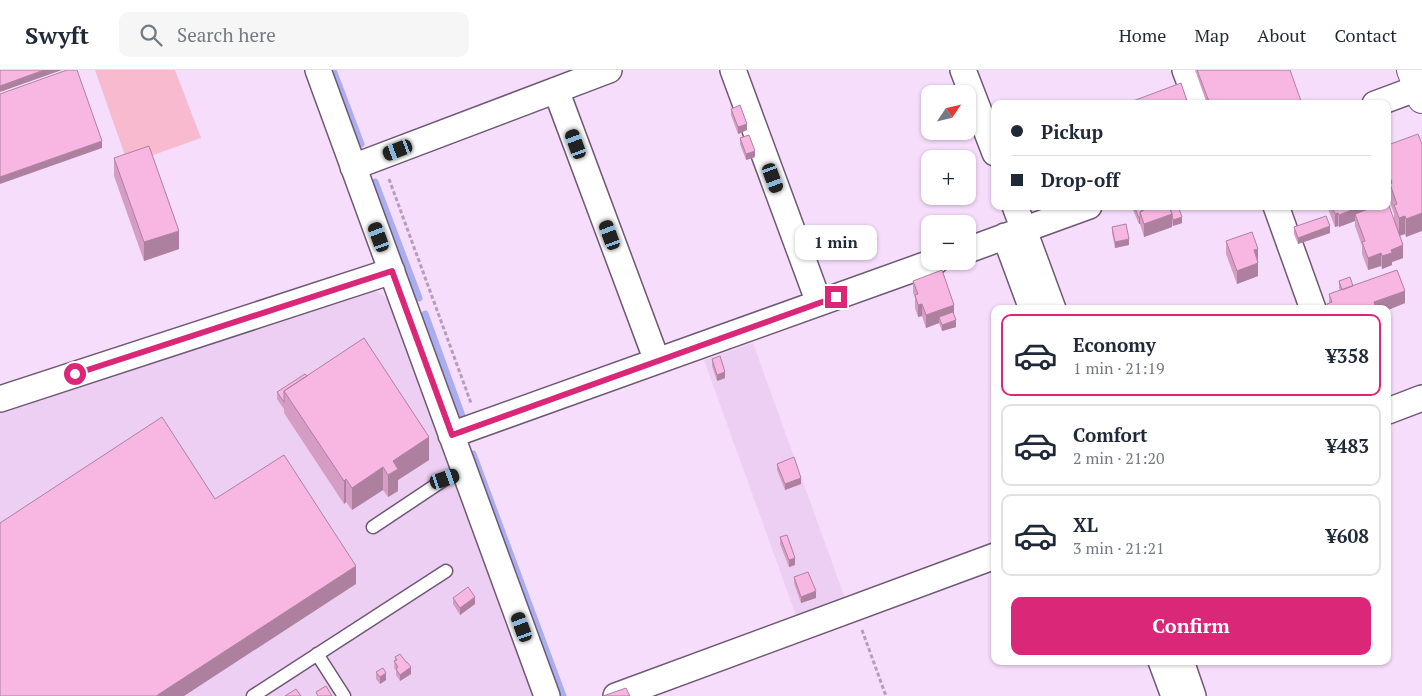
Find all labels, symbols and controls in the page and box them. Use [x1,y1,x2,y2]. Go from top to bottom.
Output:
search box [119,12,469,57]
text: Swyft [25,19,89,51]
icon: search [137,21,165,49]
text: Search here [177,22,276,47]
text: Home [1119,23,1166,47]
text: Map [1194,23,1229,47]
text: About [1257,23,1306,47]
text: Contact [1334,23,1397,47]
north arrow [921,85,976,140]
map controls [921,85,976,270]
text: Pickup [1041,119,1103,144]
car [563,127,588,161]
car [381,138,414,162]
button: + [921,150,976,205]
car [760,161,785,195]
text: Drop-off [1041,167,1119,192]
button: − [921,215,976,270]
car [597,218,622,252]
car [366,220,391,254]
callout: 1 min [795,224,877,260]
text: 1 min [814,231,858,253]
route end [825,286,847,308]
text: Economy [1073,332,1156,357]
icon: car [1013,333,1058,378]
text: ¥358 [1326,343,1369,368]
text: 1 min · 21:19 [1073,357,1165,379]
route start [64,363,86,385]
text: Comfort [1073,422,1148,447]
icon: car [1013,423,1058,468]
text: ¥483 [1326,433,1369,458]
text: 2 min · 21:20 [1073,447,1165,469]
car [428,467,461,491]
text: XL [1073,512,1098,537]
icon: car [1013,513,1058,558]
text: ¥608 [1326,523,1369,548]
text: 3 min · 21:21 [1073,537,1165,559]
button: Confirm [1011,597,1371,655]
car [509,610,534,644]

